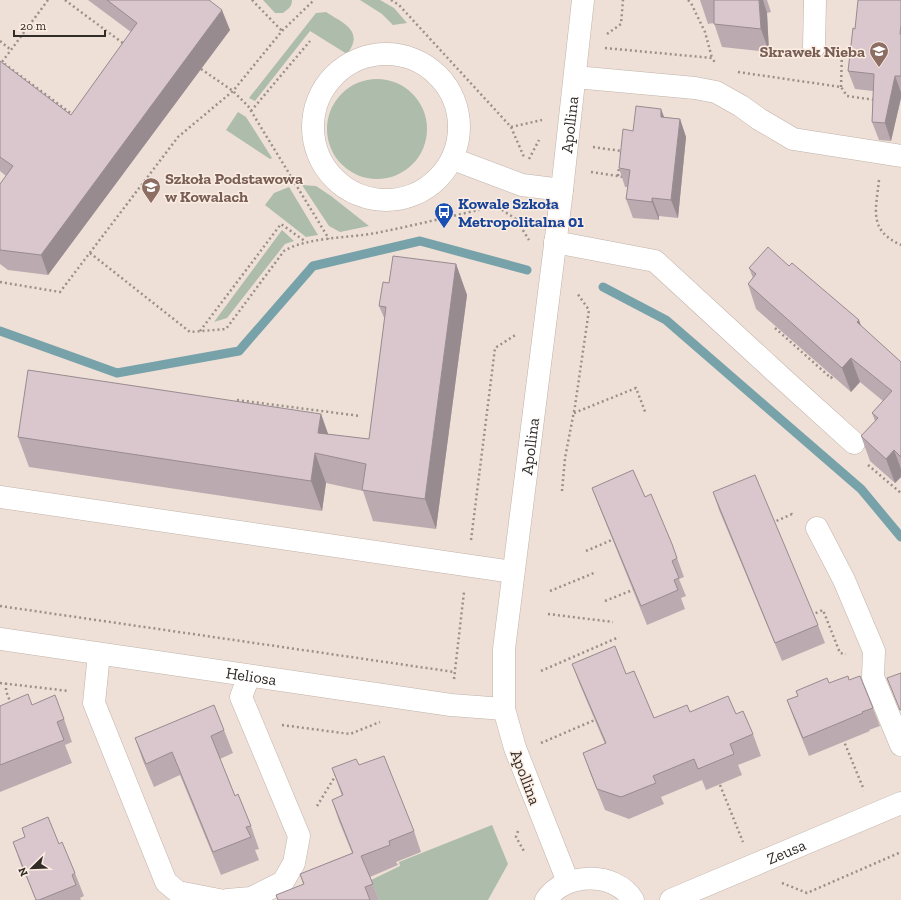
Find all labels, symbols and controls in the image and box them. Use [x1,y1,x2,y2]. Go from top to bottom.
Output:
scale bar [14,12,105,38]
text: 20 m [20,19,47,33]
school or university icon: Skrawek Nieba [868,40,890,68]
place label: Skrawek Nieba [760,42,865,61]
street label: Apollina [557,95,582,154]
place label: Szkoła Podstawowa w Kowalach [165,169,303,206]
school or university icon: Szkoła Podstawowa w Kowalach [140,176,162,204]
place label: Kowale Szkoła Metropolitalna 01 [458,194,584,231]
bus stop icon: Kowale Szkoła Metropolitalna 01 [433,201,455,229]
street label: Apollina [517,416,543,476]
street label: Heliosa [225,663,278,689]
street label: Apollina [506,747,545,808]
street label: Zeusa [764,835,809,869]
north arrow [12,848,52,888]
text: N [15,865,31,878]

